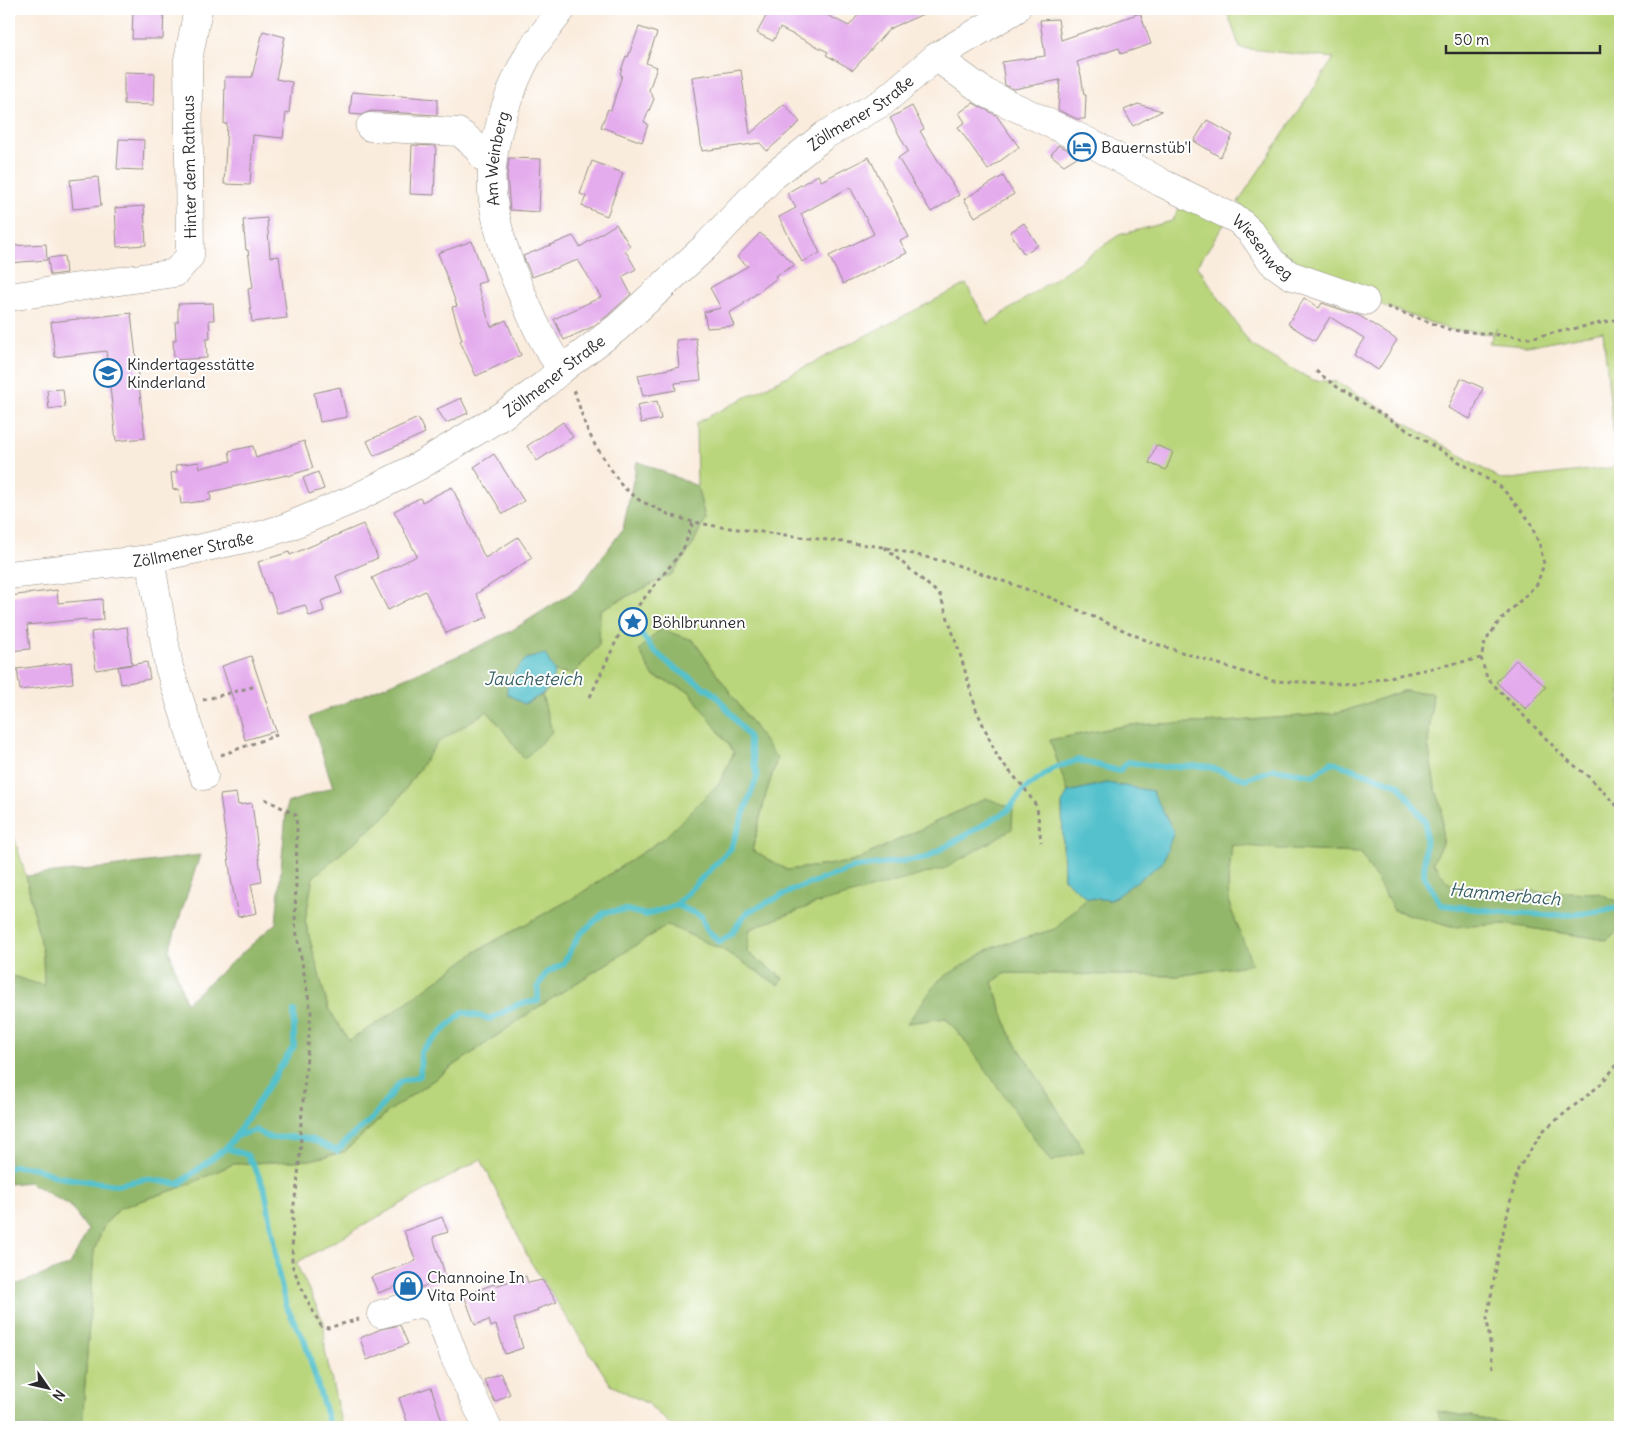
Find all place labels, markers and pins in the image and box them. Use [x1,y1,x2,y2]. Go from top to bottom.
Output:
hotel icon: Bauernstüb'l [1067,132,1097,162]
place label: Bauernstüb'l [1101,137,1191,157]
place label: Kindertagesstätte Kinderland [127,354,255,392]
school or university icon: Kindertagesstätte Kinderland [93,358,123,388]
place icon: Böhlbrunnen [618,607,648,637]
place label: Böhlbrunnen [652,612,745,632]
place label: Channoine In Vita Point [427,1267,525,1305]
shop icon: Channoine In Vita Point [393,1271,423,1301]

